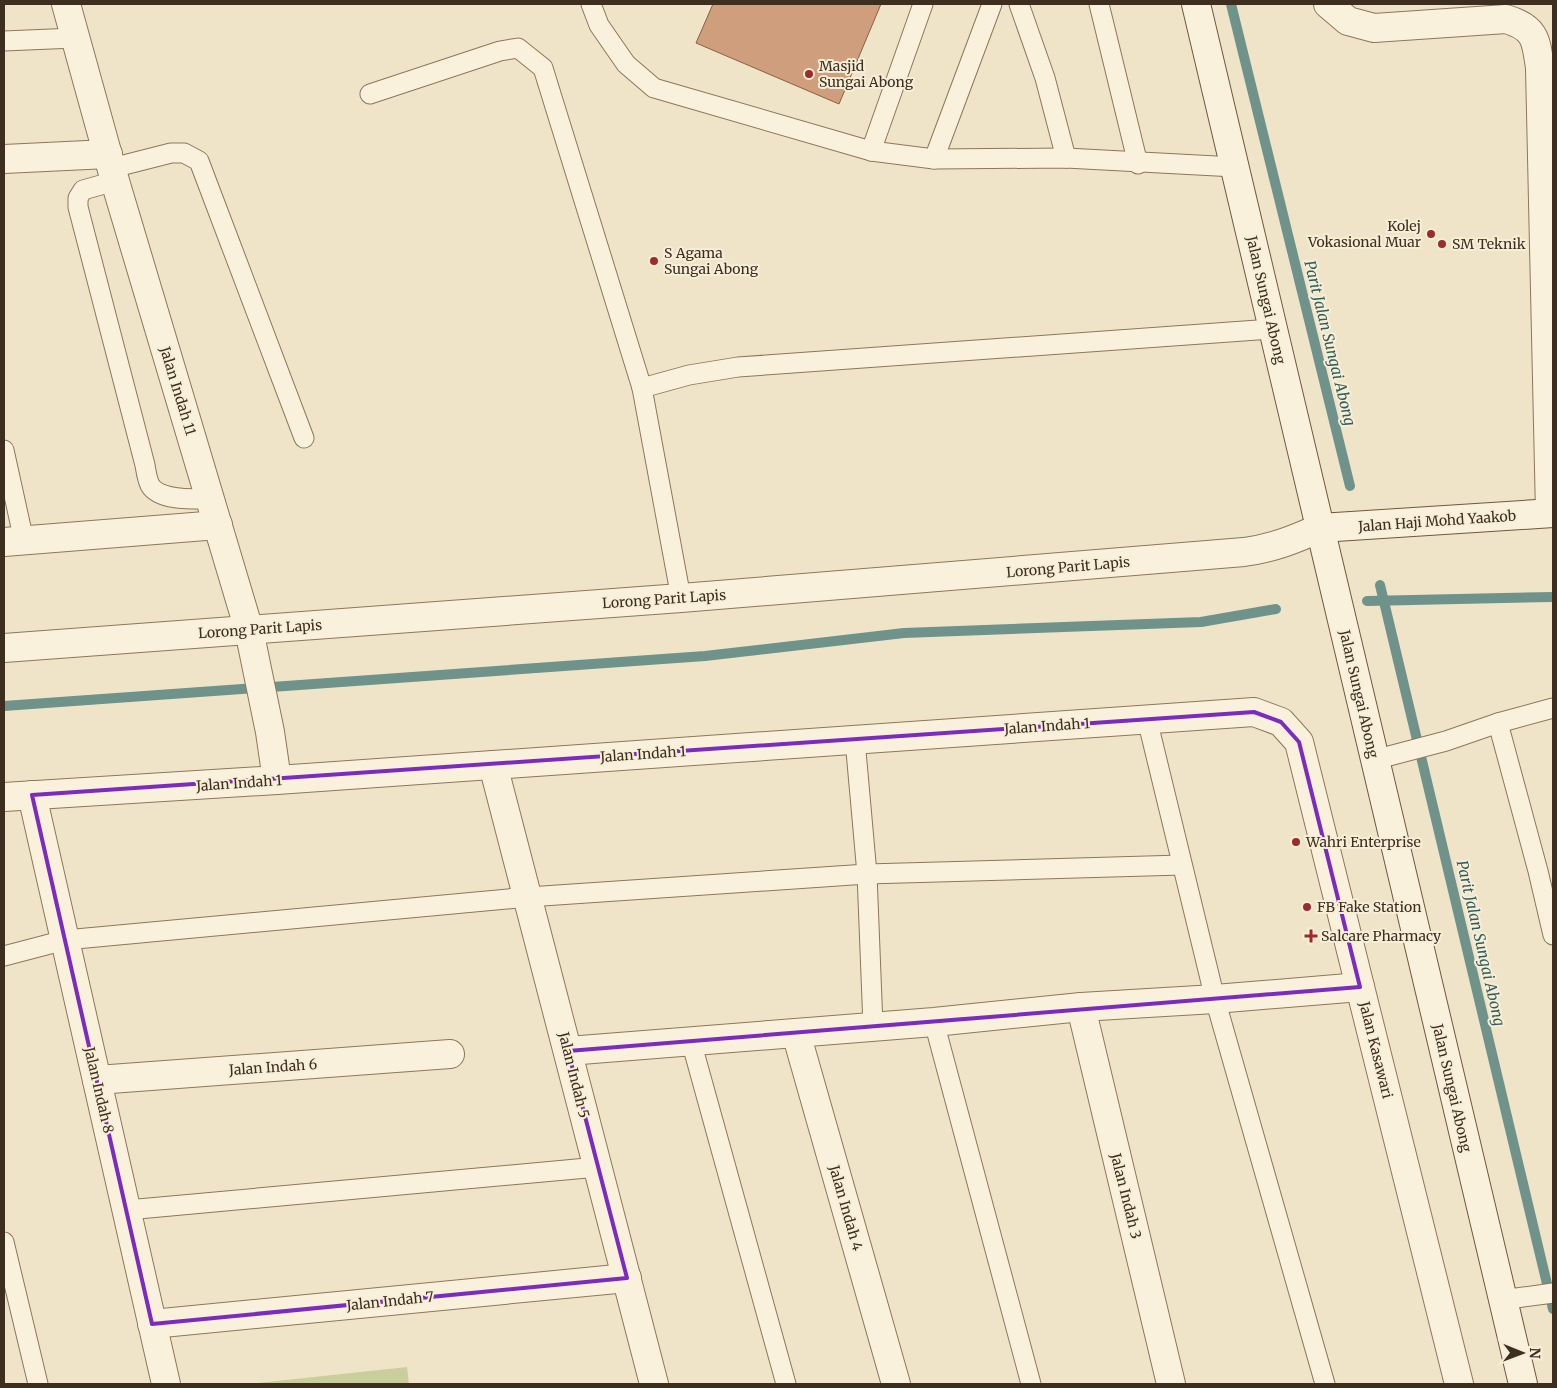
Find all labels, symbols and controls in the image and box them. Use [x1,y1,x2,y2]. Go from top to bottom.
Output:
place label: Masjid Sungai Abong [819,57,914,91]
marker: Masjid Sungai Abong [803,68,815,80]
place label: Kolej Vokasional Muar [1307,217,1421,251]
marker: Kolej Vokasional Muar [1425,228,1437,240]
street label: Jalan Sungai Abong [1242,233,1290,366]
place label: SM Teknik [1452,235,1526,253]
marker: SM Teknik [1436,238,1448,250]
place label: S Agama Sungai Abong [664,244,759,278]
marker: S Agama Sungai Abong [648,255,660,267]
water label: Parit Jalan Sungai Abong [1300,258,1360,428]
street label: Jalan Indah 11 [156,343,200,438]
street label: Jalan Haji Mohd Yaakob [1356,507,1517,536]
street label: Lorong Parit Lapis [1005,553,1131,581]
street label: Lorong Parit Lapis [601,586,727,612]
street label: Lorong Parit Lapis [197,616,323,642]
street label: Jalan Sungai Abong [1335,627,1383,760]
street label: Jalan Indah 1 [1002,714,1091,738]
street label: Jalan Indah 1 [598,742,687,766]
street label: Jalan Indah 1 [194,771,283,795]
place label: Wahri Enterprise [1305,833,1421,851]
marker: Wahri Enterprise [1290,836,1302,848]
water label: Parit Jalan Sungai Abong [1453,858,1509,1028]
place label: FB Fake Station [1317,898,1421,916]
marker: FB Fake Station [1301,901,1313,913]
place label: Salcare Pharmacy [1321,927,1442,945]
marker: Salcare Pharmacy [1305,930,1317,942]
street label: Jalan Kasawari [1355,999,1397,1101]
street label: Jalan Sungai Abong [1428,1021,1476,1154]
street label: Jalan Indah 5 [554,1029,593,1120]
street label: Jalan Indah 8 [80,1044,118,1135]
street label: Jalan Indah 6 [227,1055,318,1079]
street label: Jalan Indah 3 [1106,1150,1145,1241]
street label: Jalan Indah 4 [825,1162,867,1253]
street label: Jalan Indah 7 [344,1287,435,1315]
north arrow [1497,1328,1547,1378]
text: N [1526,1348,1544,1359]

